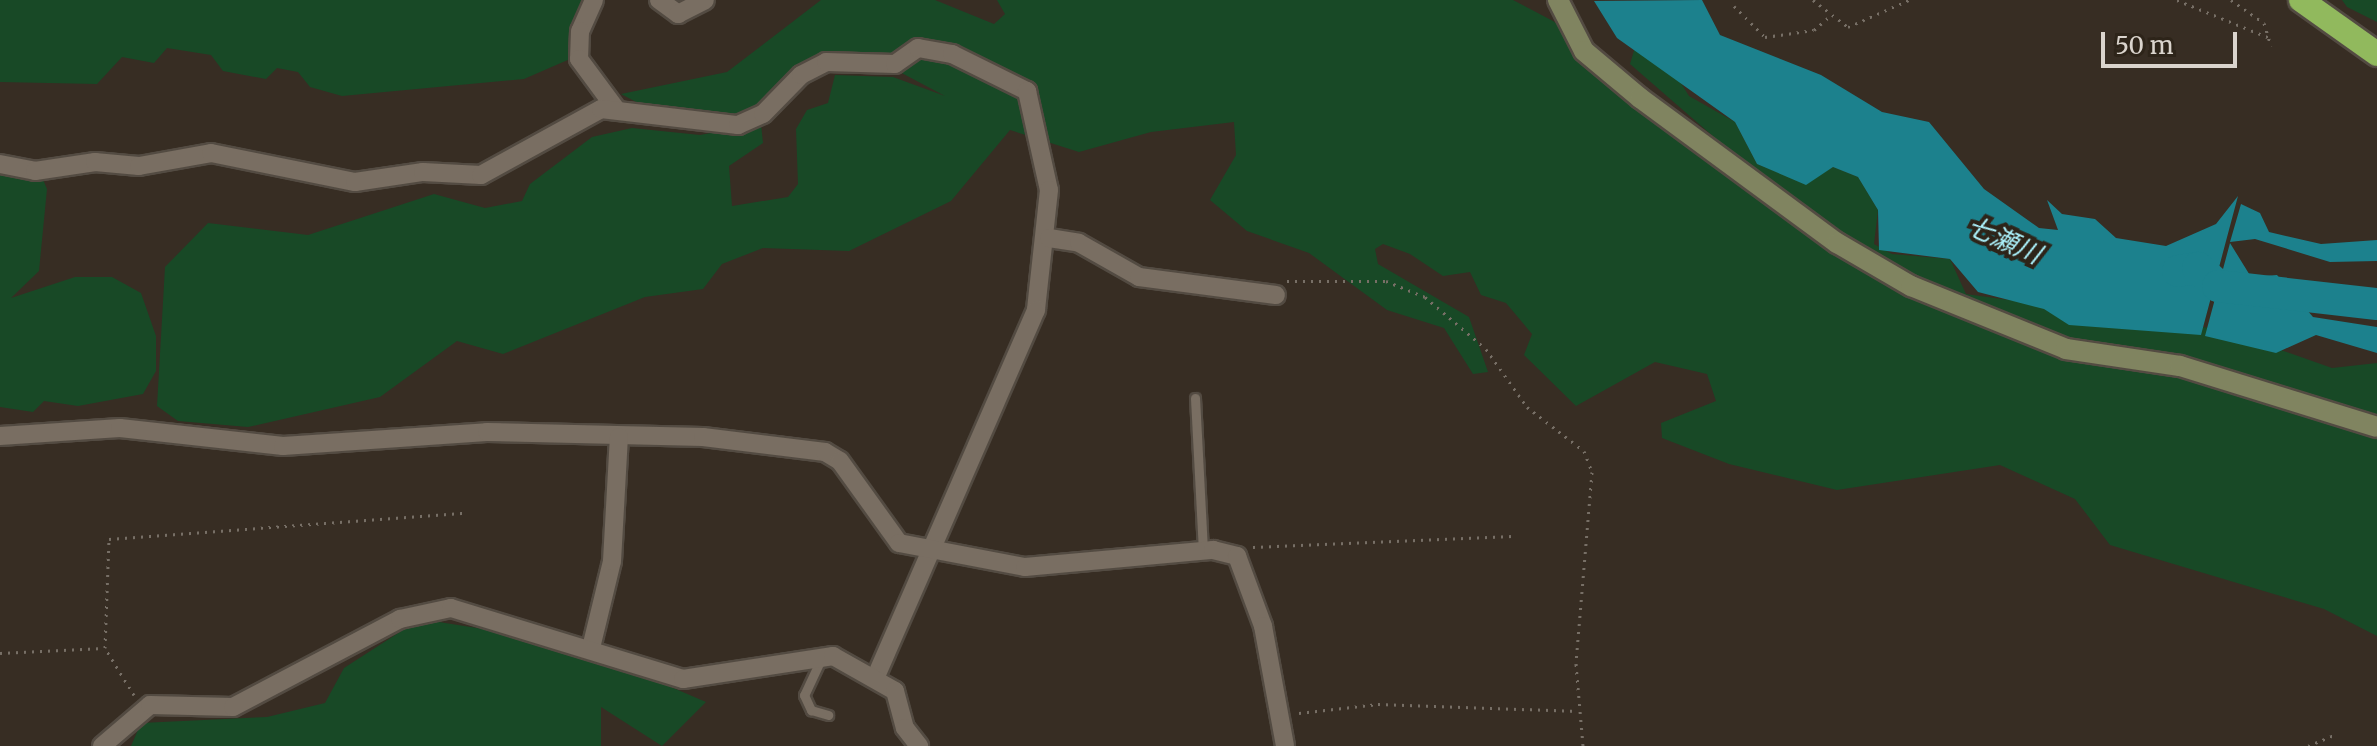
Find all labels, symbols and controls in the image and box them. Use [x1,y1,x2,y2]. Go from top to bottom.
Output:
scale bar [2105,16,2241,66]
text: 50 m [2115,30,2174,61]
water label: 七瀬川 [1962,210,2046,270]

